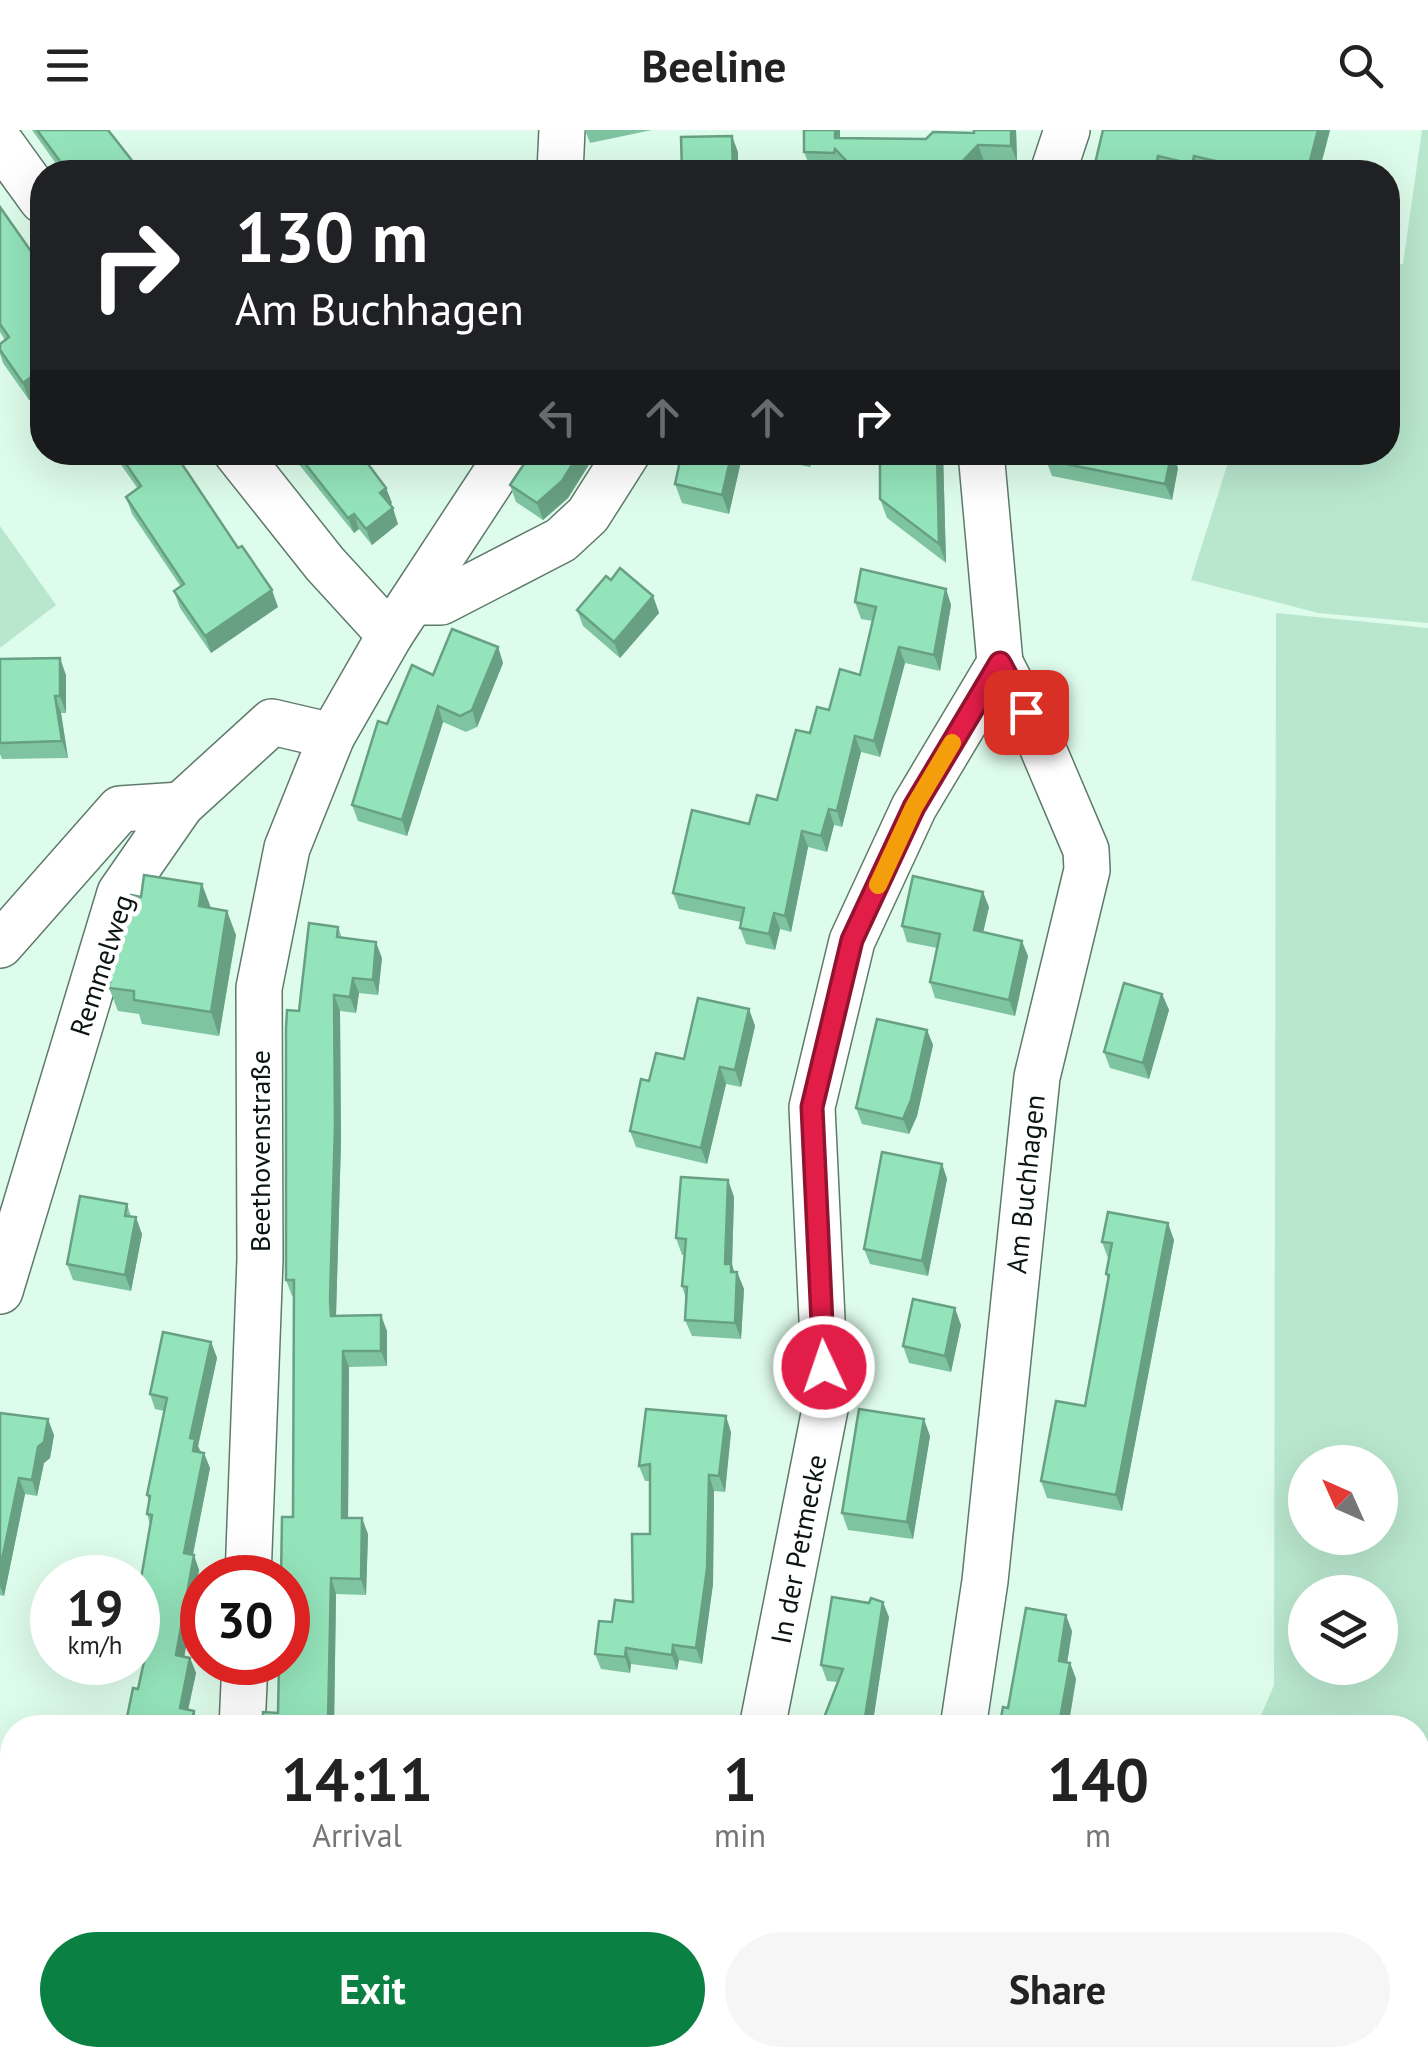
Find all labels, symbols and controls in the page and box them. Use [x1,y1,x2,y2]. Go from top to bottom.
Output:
text: Beeline [642,36,786,94]
icon: menu [40,38,95,93]
icon: search [1333,38,1388,93]
text: 130 m [235,191,428,281]
icon: right [70,200,200,330]
text: Am Buchhagen [235,279,524,337]
icon: left [530,390,585,445]
icon: ahead [635,390,690,445]
icon: ahead [740,390,795,445]
icon: right [845,390,900,445]
pin [984,670,1069,755]
icon: arrive [999,685,1054,740]
street label: Remmelweg [61,890,141,1040]
street label: Beethovenstraße [241,1050,278,1252]
street label: Am Buchhagen [997,1093,1053,1275]
position arrow [772,1315,876,1419]
north arrow [1288,1445,1398,1555]
map controls [1288,1445,1398,1685]
street label: In der Petmecke [762,1451,834,1647]
speed limit sign: 30 [180,1555,310,1685]
text: 19 [67,1575,123,1640]
button: layers [1288,1575,1398,1685]
text: km/h [68,1629,122,1661]
text: 14:11 [281,1740,433,1818]
text: 1 [723,1740,757,1818]
text: 140 [1047,1740,1149,1818]
text: Arrival [312,1814,402,1856]
text: min [714,1814,766,1856]
text: m [1085,1814,1111,1856]
button: Exit [40,1932,705,2047]
button: Share [725,1932,1390,2047]

